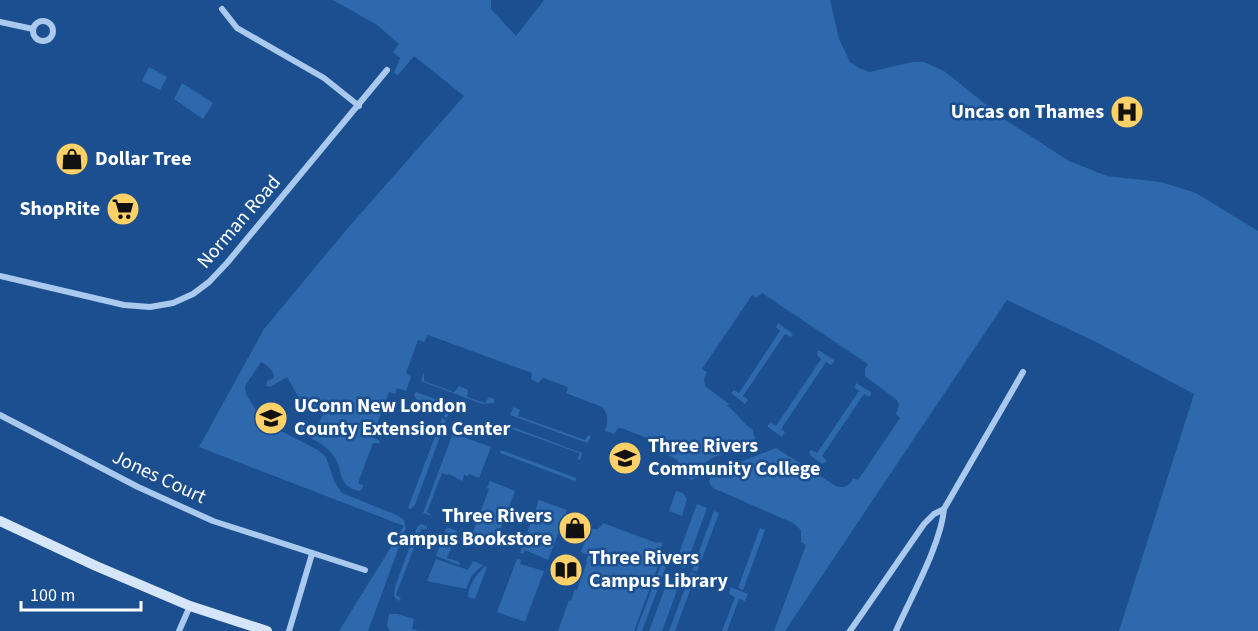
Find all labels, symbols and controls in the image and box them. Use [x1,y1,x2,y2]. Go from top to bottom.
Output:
hospital icon: Uncas on Thames [1109,94,1145,130]
place label: Uncas on Thames [951,98,1104,126]
shop icon: Dollar Tree [54,141,90,177]
place label: Dollar Tree [95,145,192,173]
street label: Norman Road [191,169,287,275]
supermarket icon: ShopRite [105,191,141,227]
place label: ShopRite [19,195,100,223]
place label: UConn New London County Extension Center [294,392,511,443]
school or university icon: UConn New London County Extension Center [253,400,289,436]
place label: Three Rivers Community College [648,432,820,483]
school or university icon: Three Rivers Community College [607,440,643,476]
street label: Jones Court [108,443,211,511]
place label: Three Rivers Campus Bookstore [387,502,552,553]
shop icon: Three Rivers Campus Bookstore [557,510,593,546]
place label: Three Rivers Campus Library [589,544,728,595]
library icon: Three Rivers Campus Library [548,552,584,588]
scale bar [21,574,141,612]
text: 100 m [30,583,75,608]

